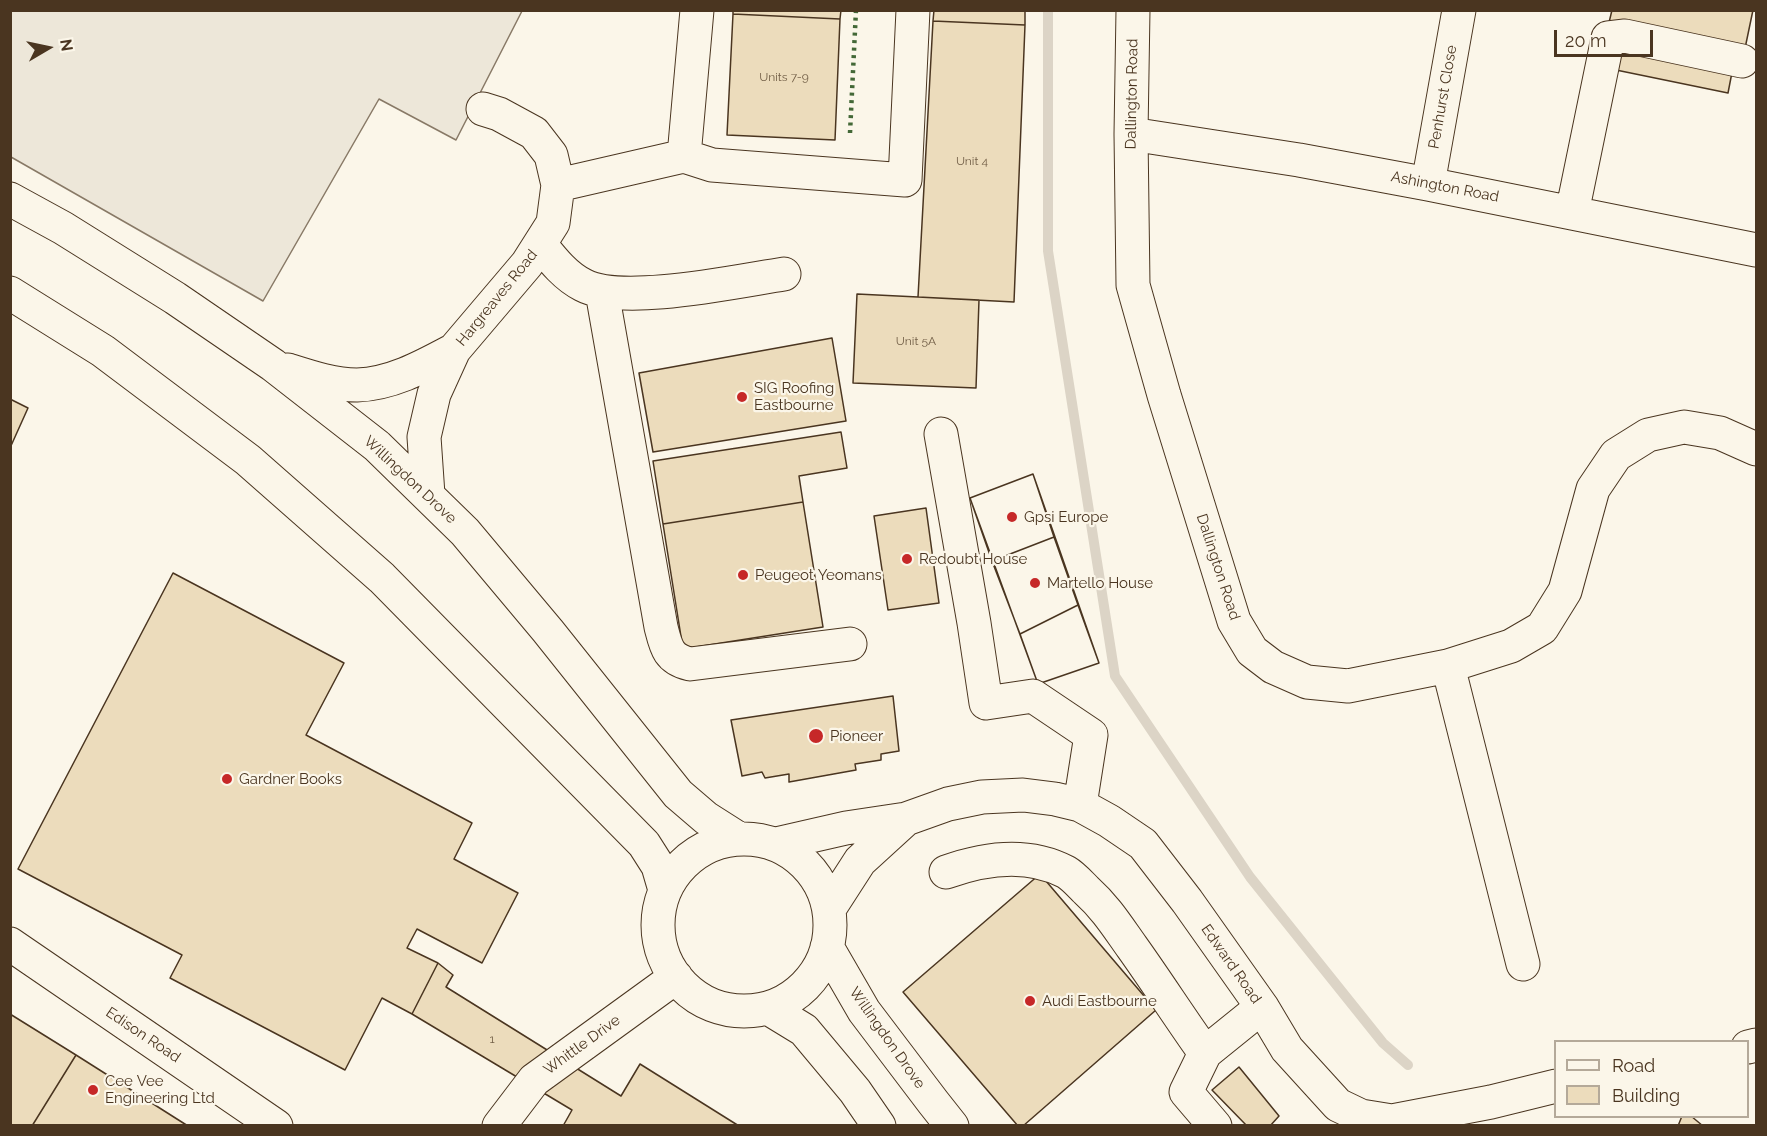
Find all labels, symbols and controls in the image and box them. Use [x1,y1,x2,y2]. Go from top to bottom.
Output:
north arrow [18,18,78,78]
scale bar [1557,18,1656,56]
text: 20 m [1565,30,1607,51]
text: N [56,38,77,53]
street label: Dallington Road [1122,39,1142,149]
street label: Penhurst Close [1425,44,1461,150]
house number: Units 7-9 [759,70,809,84]
house number: Unit 4 [956,154,988,168]
street label: Ashington Road [1389,168,1501,206]
street label: Hargreaves Road [453,246,541,350]
house number: Unit 5A [896,334,936,348]
place label: SIG Roofing Eastbourne [754,379,834,414]
marker: SIG Roofing Eastbourne [735,390,749,404]
street label: Willingdon Drove [360,432,460,528]
place label: Gpsi Europe [1024,508,1108,526]
marker: Gpsi Europe [1005,510,1019,524]
street label: Dallington Road [1192,512,1244,622]
place label: Redoubt House [919,550,1027,568]
marker: Redoubt House [900,552,914,566]
place label: Peugeot Yeomans [755,566,882,584]
marker: Peugeot Yeomans [736,568,750,582]
place label: Martello House [1047,574,1153,592]
marker: Martello House [1028,576,1042,590]
marker: Pioneer [807,727,825,745]
place label: Pioneer [830,727,883,745]
place label: Gardner Books [239,770,342,788]
marker: Gardner Books [220,772,234,786]
street label: Edward Road [1197,921,1265,1007]
street label: Willingdon Drove [845,984,929,1092]
place label: Audi Eastbourne [1042,992,1157,1010]
marker: Audi Eastbourne [1023,994,1037,1008]
street label: Edison Road [102,1003,184,1067]
street label: Whittle Drive [540,1011,624,1079]
house number: 1 [489,1032,495,1046]
legend [1554,1040,1749,1118]
text: Road [1612,1055,1655,1076]
place label: Cee Vee Engineering Ltd [105,1072,215,1107]
marker: Cee Vee Engineering Ltd [86,1083,100,1097]
text: Building [1612,1085,1680,1106]

